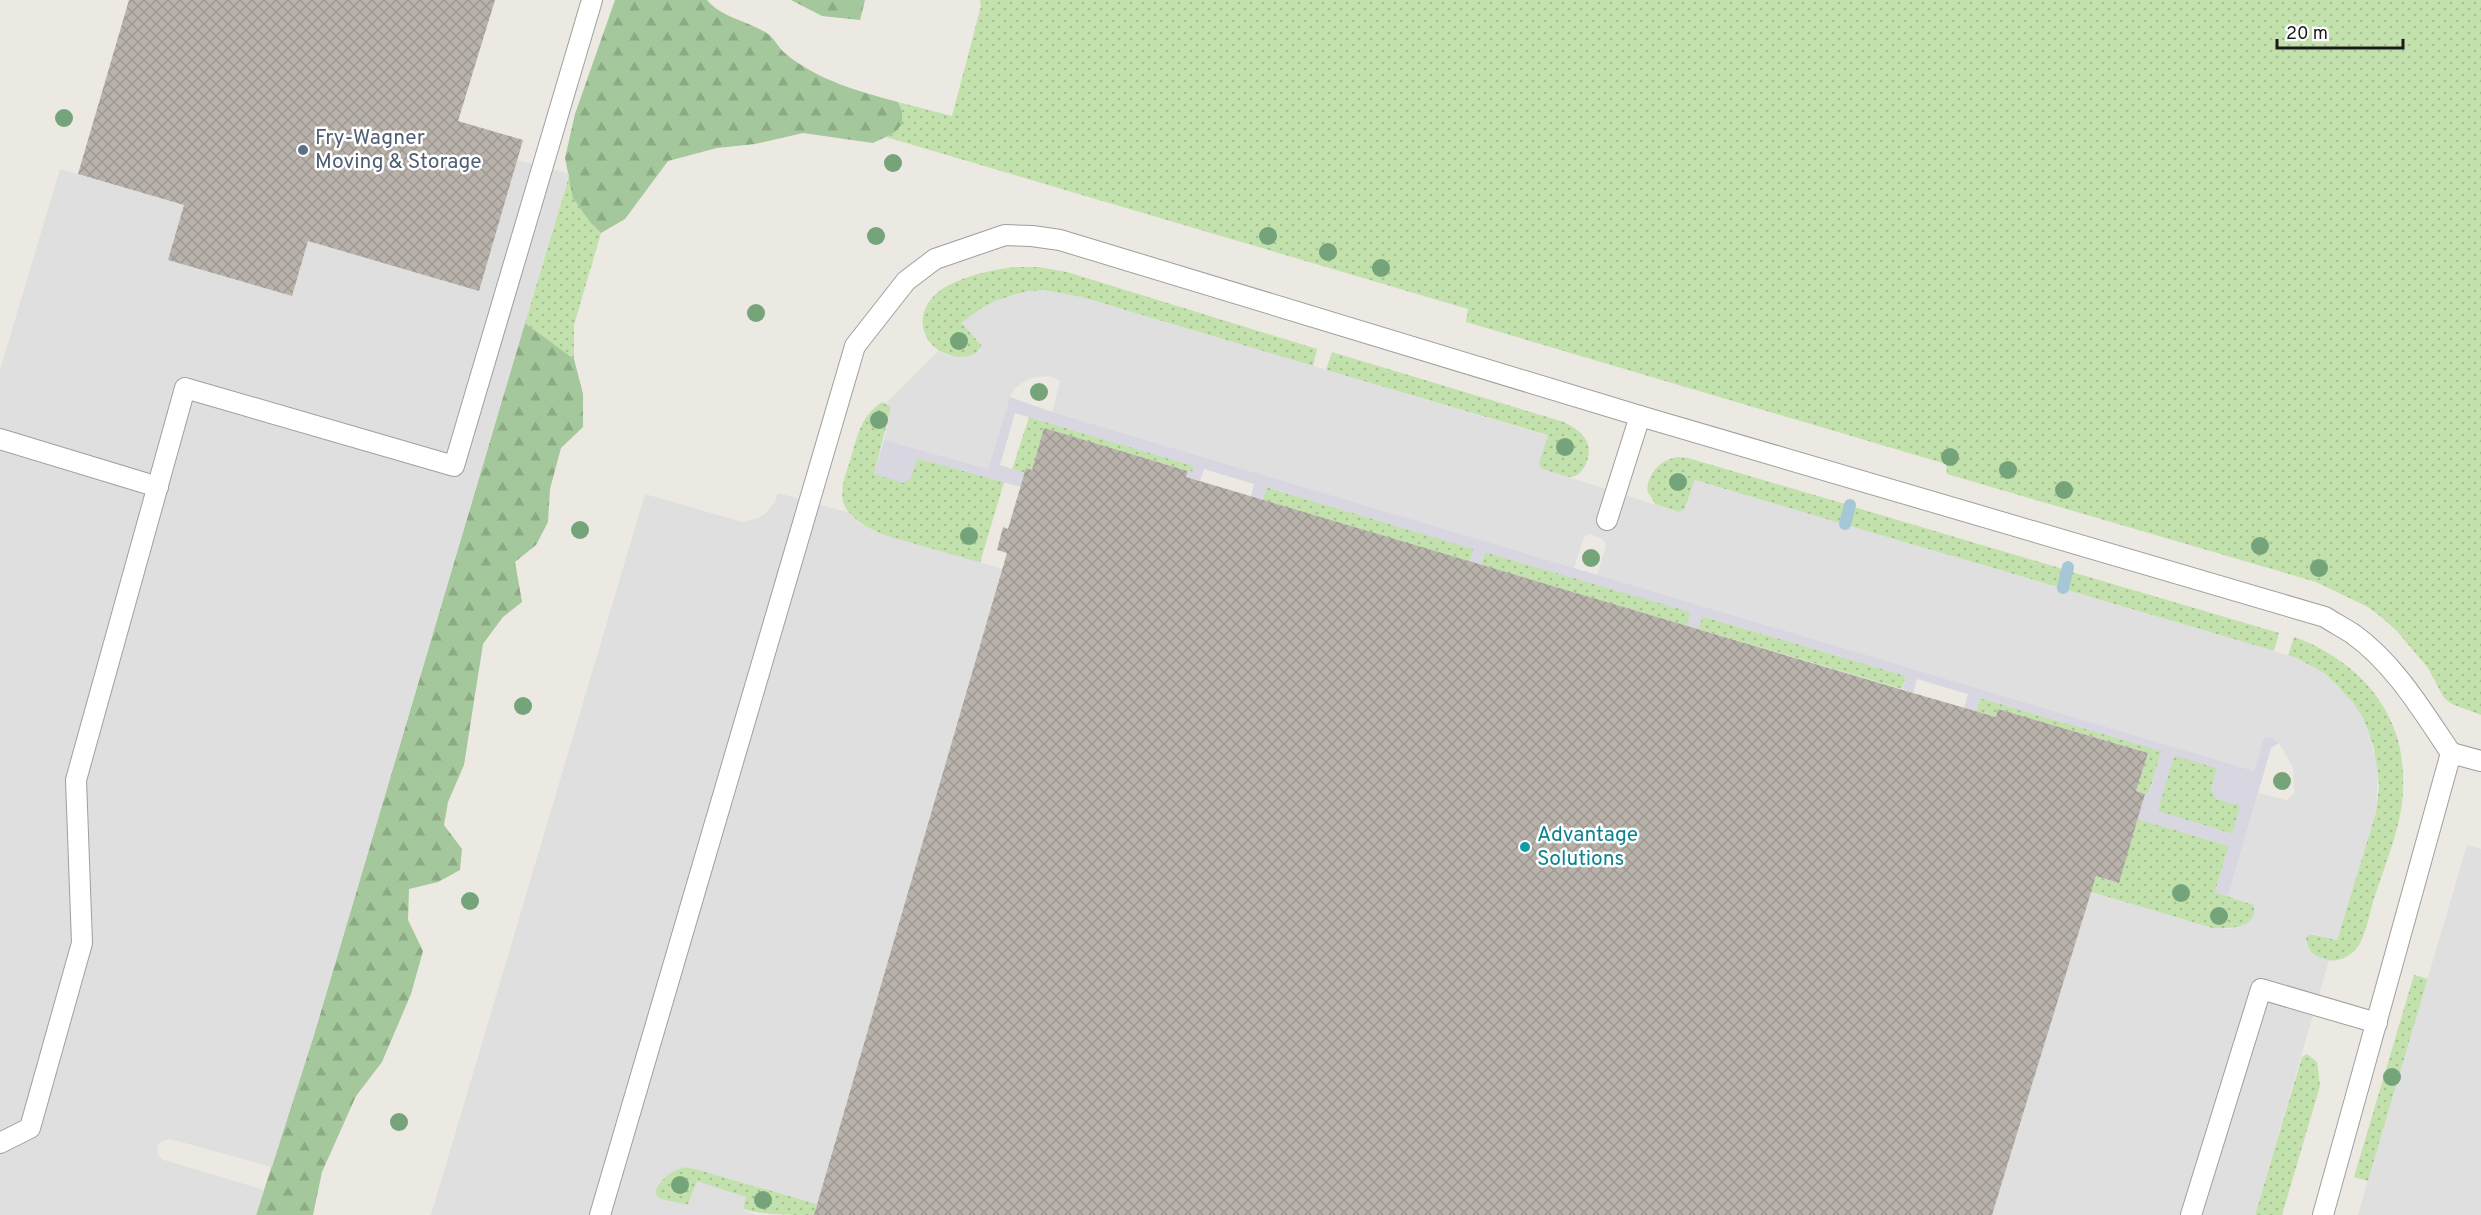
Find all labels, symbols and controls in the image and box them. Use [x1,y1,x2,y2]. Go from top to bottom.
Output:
scale bar [2277,12,2403,50]
text: 20 m [2286,23,2328,46]
place label: Fry-Wagner Moving & Storage [315,125,482,176]
marker: Fry-Wagner Moving & Storage [296,143,310,157]
place label: Advantage Solutions [1537,822,1638,873]
marker: Advantage Solutions [1518,840,1532,854]

